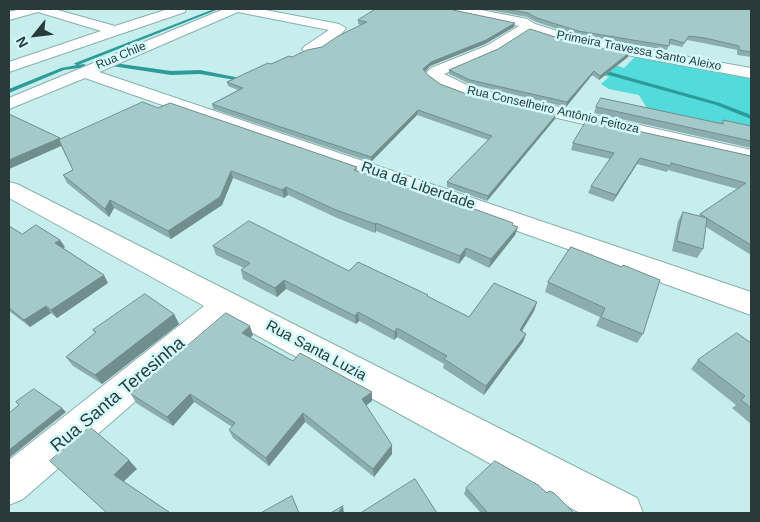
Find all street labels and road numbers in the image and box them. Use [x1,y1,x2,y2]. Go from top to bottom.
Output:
street label: Primeira Travessa Santo Aleixo [555,28,723,74]
street label: Rua Chile [94,39,148,73]
street label: Rua Conselheiro Antônio Feitoza [466,83,640,137]
street label: Rua da Liberdade [359,158,477,214]
street label: Rua Santa Luzia [263,317,369,385]
street label: Rua Santa Teresinha [47,333,189,457]

